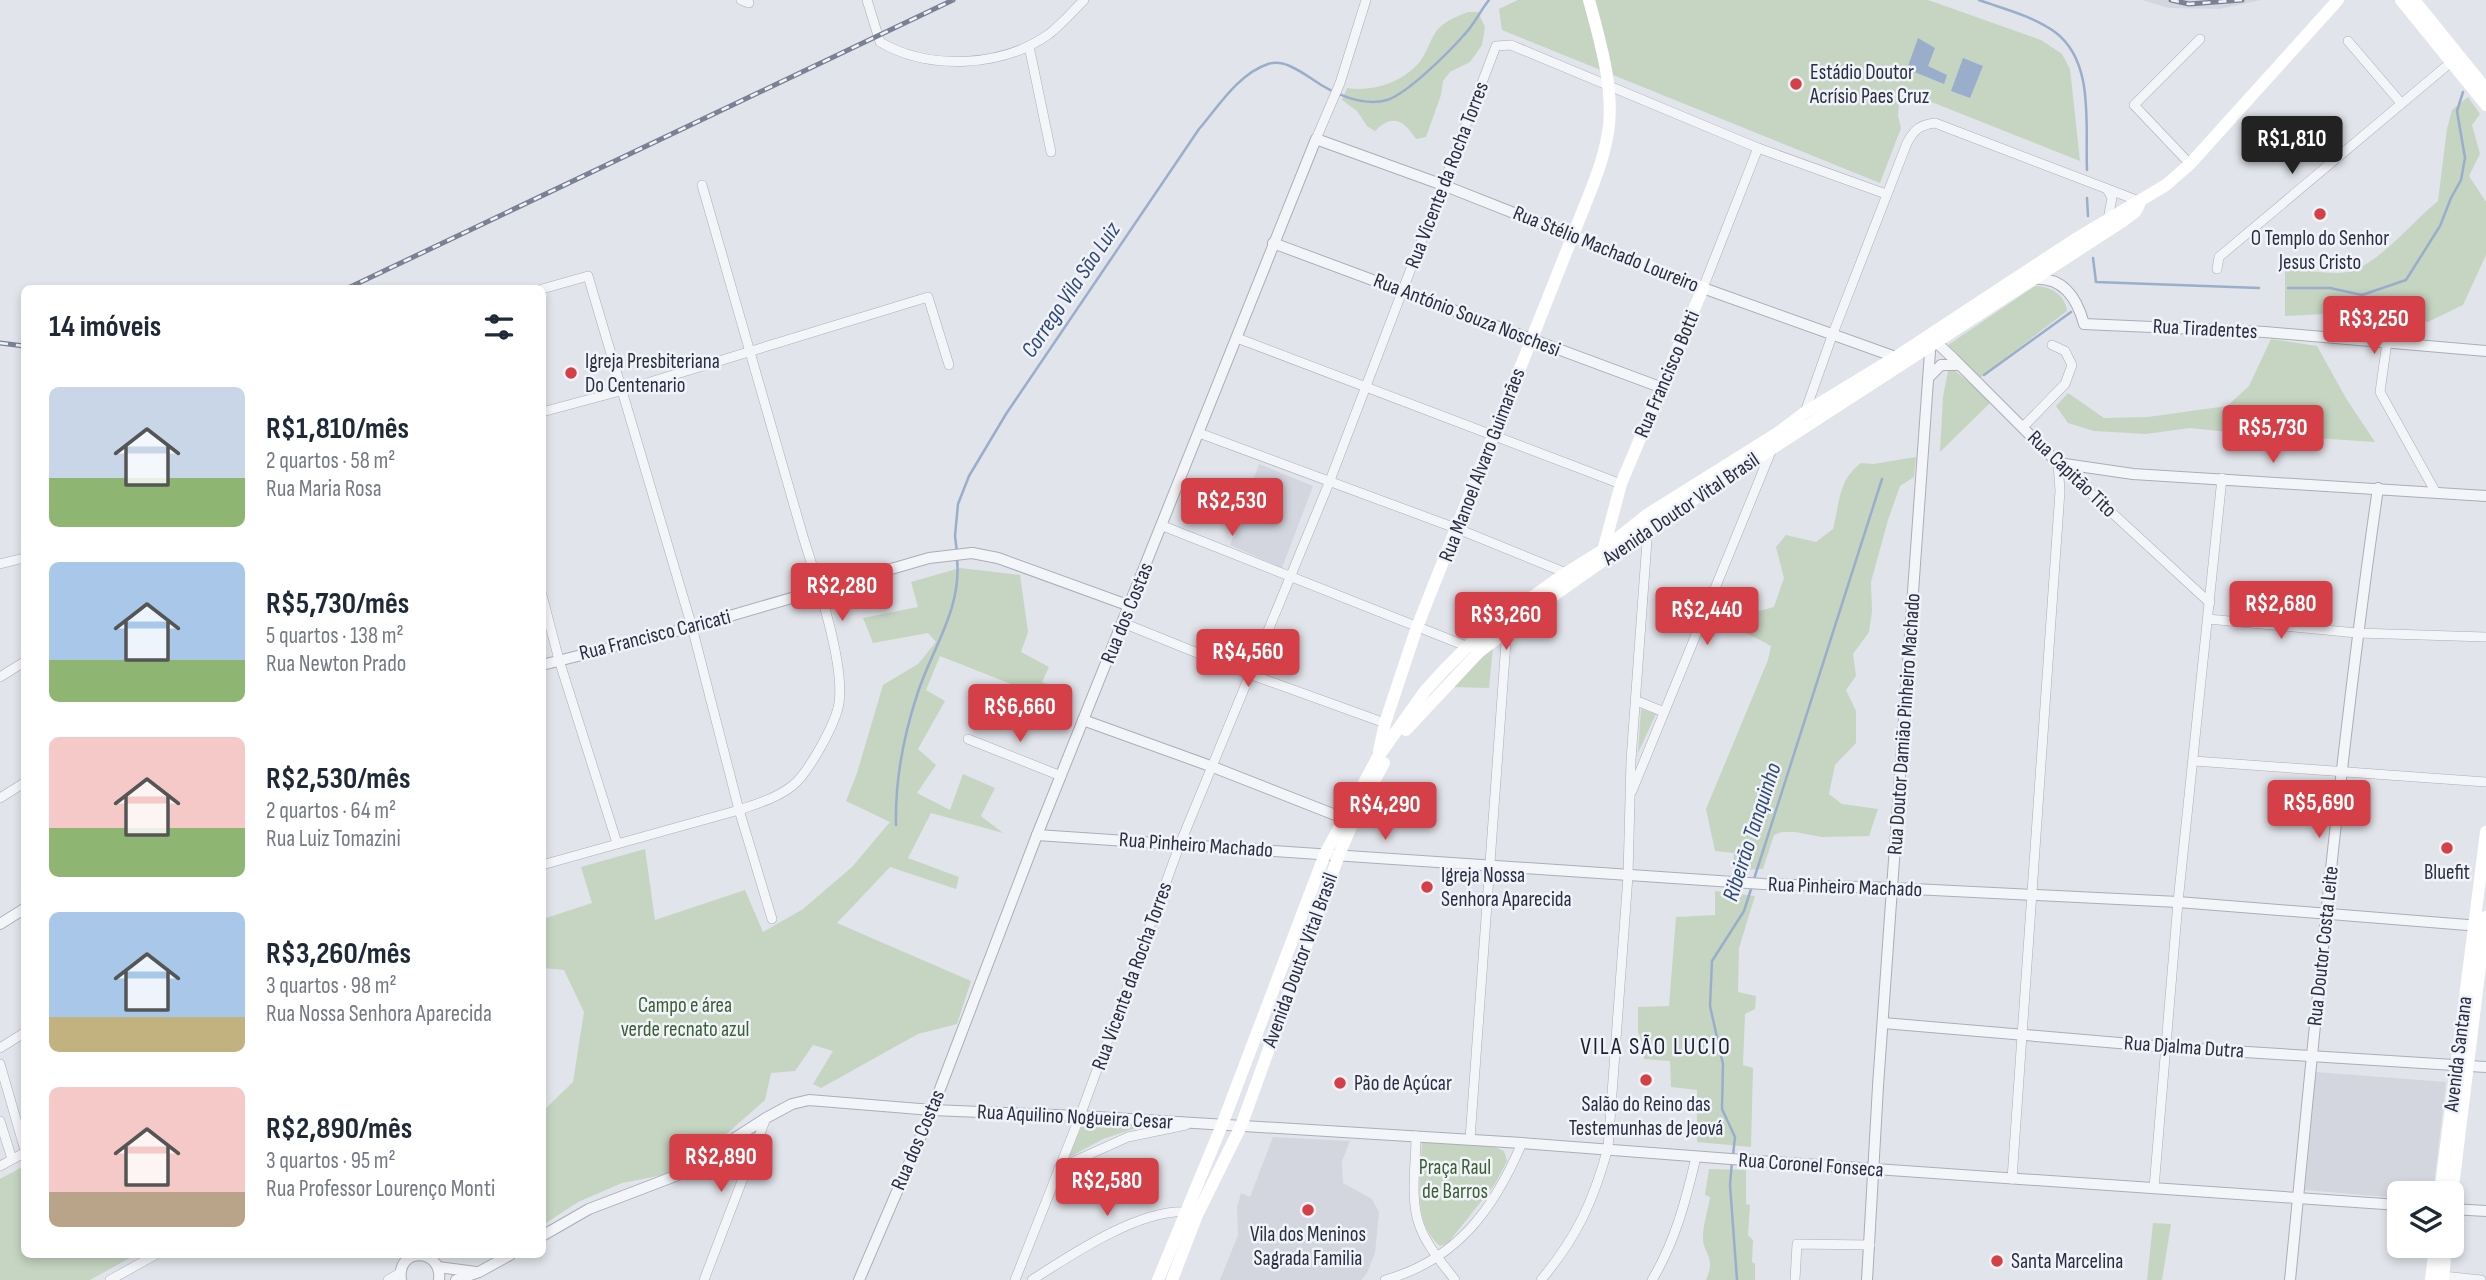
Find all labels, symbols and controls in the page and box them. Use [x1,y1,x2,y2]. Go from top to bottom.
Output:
place label: Estádio Doutor Acrísio Paes Cruz [1809,60,1930,109]
marker: Estádio Doutor Acrísio Paes Cruz [1788,76,1804,92]
street label: Rua Vicente da Rocha Torres [1400,78,1494,272]
pin: R$1,810 [2227,116,2357,176]
text: R$1,810 [2258,125,2326,153]
street label: Rua Stélio Machado Loureiro [1509,200,1703,298]
marker: O Templo do Senhor Jesus Cristo [2312,206,2328,222]
water label: Corrego Vila São Luiz [1015,216,1127,363]
place label: O Templo do Senhor Jesus Cristo [2251,226,2389,275]
street label: Rua António Souza Noschesi [1370,268,1564,362]
pin: R$3,250 [2309,296,2439,356]
text: R$3,250 [2339,305,2409,333]
street label: Rua Francisco Botti [1629,307,1705,441]
icon: filters [480,308,518,346]
text: 14 imóveis [49,309,161,345]
street label: Rua Tiradentes [2152,314,2258,344]
place label: Igreja Presbiteriana Do Centenario [585,349,720,398]
marker: Igreja Presbiteriana Do Centenario [563,365,579,381]
street label: Rua Manoel Alvaro Guimarães [1434,365,1530,565]
pin: R$5,730 [2208,406,2338,465]
text: R$1,810/mês [266,411,409,447]
text: R$5,730 [2239,414,2307,442]
icon: home [105,415,189,499]
street label: Rua Capitão Tito [2022,425,2122,523]
text: 2 quartos · 58 m² [266,447,395,475]
street label: Avenida Doutor Vital Brasil [1597,447,1764,571]
text: Rua Maria Rosa [266,475,382,503]
pin: R$2,530 [1167,478,1297,538]
text: R$2,530 [1197,487,1267,515]
street label: Rua dos Costas [1095,559,1159,667]
pin: R$2,280 [777,564,907,623]
text: R$2,280 [807,572,877,600]
pin: R$2,680 [2216,582,2346,641]
text: R$5,730/mês [266,586,409,622]
pin: R$2,440 [1642,588,1772,647]
icon: home [105,590,189,674]
text: R$2,680 [2246,590,2316,618]
pin: R$3,260 [1441,592,1571,652]
street label: Rua Doutor Damião Pinheiro Machado [1882,592,1926,856]
text: R$2,440 [1671,596,1743,624]
text: R$3,260 [1471,601,1541,629]
street label: Rua Francisco Caricati [577,604,733,666]
text: 5 quartos · 138 m² [266,622,404,650]
pin: R$4,560 [1183,630,1313,689]
text: R$4,560 [1212,638,1284,666]
text: Rua Newton Prado [266,650,406,678]
pin: R$6,660 [955,684,1085,744]
text: R$6,660 [984,693,1056,721]
water label: Ribeirão Tanquinho [1716,759,1788,905]
text: R$2,530/mês [266,761,410,797]
icon: home [105,765,189,849]
pin: R$5,690 [2254,780,2384,840]
pin: R$4,290 [1320,782,1450,842]
text: R$5,690 [2284,789,2354,817]
text: R$4,290 [1349,791,1421,819]
text: 2 quartos · 64 m² [266,797,396,825]
text: Rua Luiz Tomazini [266,825,401,853]
street label: Rua Pinheiro Machado [1118,827,1274,863]
marker: Bluefit [2439,840,2455,856]
place label: Bluefit [2424,860,2470,885]
place label: Igreja Nossa Senhora Aparecida [1441,863,1572,912]
street label: Rua Doutor Costa Leite [2302,865,2344,1027]
street label: Avenida Doutor Vital Brasil [1256,869,1343,1052]
street label: Rua Pinheiro Machado [1767,872,1923,902]
street label: Rua Vicente da Rocha Torres [1086,879,1178,1073]
marker: Igreja Nossa Senhora Aparecida [1419,879,1435,895]
text: R$3,260/mês [266,936,411,972]
icon: home [105,940,189,1024]
text: 3 quartos · 98 m² [266,972,397,1000]
park label: Campo e área verde recnato azul [621,993,749,1042]
street label: Avenida Santana [2438,995,2477,1114]
text: Rua Nossa Senhora Aparecida [266,1000,492,1028]
street label: Rua Djalma Dutra [2123,1030,2245,1064]
district label: VILA SÃO LUCIO [1580,1032,1732,1061]
place label: Pão de Açúcar [1354,1071,1452,1096]
marker: Salão do Reino das Testemunhas de Jeová [1638,1072,1654,1088]
marker: Pão de Açúcar [1332,1075,1348,1091]
street label: Rua dos Costas [886,1086,950,1194]
place label: Salão do Reino das Testemunhas de Jeová [1569,1092,1723,1141]
street label: Rua Aquilino Nogueira Cesar [977,1099,1173,1135]
text: R$2,890/mês [266,1111,412,1147]
icon: home [105,1115,189,1199]
pin: R$2,890 [656,1134,786,1194]
text: R$2,890 [685,1143,757,1171]
text: 3 quartos · 95 m² [266,1147,396,1175]
street label: Rua Coronel Fonseca [1738,1147,1884,1183]
park label: Praça Raul de Barros [1419,1155,1491,1204]
pin: R$2,580 [1042,1158,1172,1218]
text: R$2,580 [1072,1167,1142,1195]
text: Rua Professor Lourenço Monti [266,1175,495,1203]
map controls [2387,1181,2464,1258]
button: layers [2387,1181,2464,1258]
marker: Vila dos Meninos Sagrada Familia [1300,1202,1316,1218]
place label: Vila dos Meninos Sagrada Familia [1250,1222,1366,1271]
place label: Santa Marcelina [2011,1249,2123,1274]
marker: Santa Marcelina [1989,1253,2005,1269]

